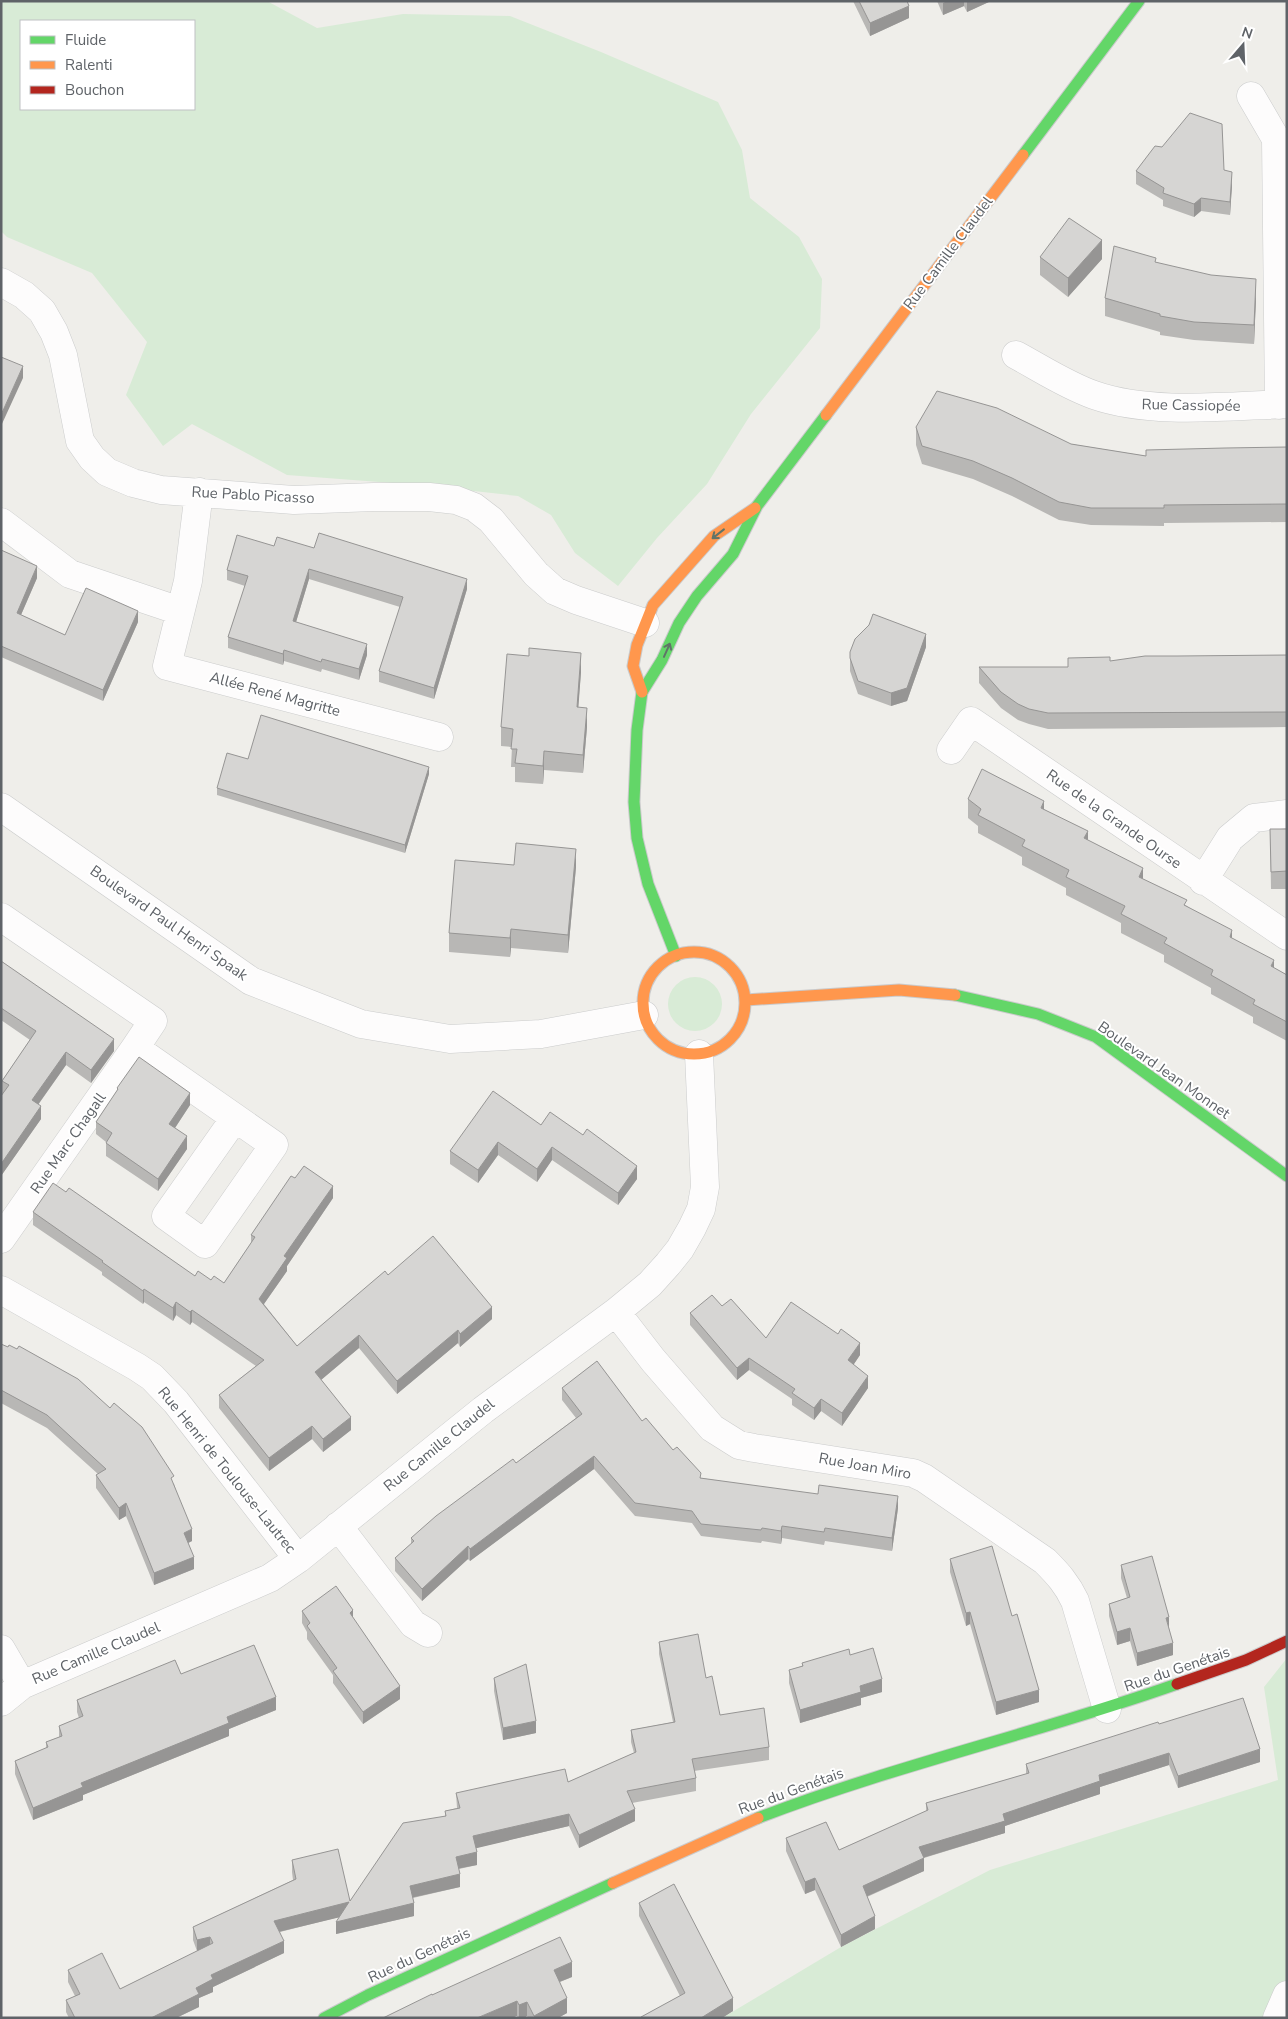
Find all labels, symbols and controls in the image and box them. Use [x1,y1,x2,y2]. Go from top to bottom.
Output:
legend [20,20,195,110]
north arrow [1218,20,1268,70]
text: N [1239,22,1255,44]
text: Fluide [65,30,106,50]
text: Ralenti [65,55,113,75]
text: Bouchon [65,80,124,100]
street label: Rue Camille Claudel [899,192,998,314]
street label: Rue Cassiopée [1141,394,1241,416]
street label: Rue Pablo Picasso [191,482,315,508]
one-way arrow [711,529,725,539]
one-way arrow [662,643,672,658]
street label: Allée René Magritte [208,667,343,721]
street label: Rue de la Grande Ourse [1042,765,1186,873]
street label: Boulevard Paul Henri Spaak [86,861,252,985]
street label: Boulevard Jean Monnet [1094,1017,1235,1124]
street label: Rue Marc Chagall [26,1088,111,1198]
street label: Rue Henri de Toulouse-Lautrec [153,1383,301,1558]
street label: Rue Camille Claudel [379,1394,499,1496]
street label: Rue Joan Miro [817,1448,913,1484]
street label: Rue Camille Claudel [29,1617,164,1689]
street label: Rue du Genétais [1121,1642,1233,1696]
street label: Rue du Genétais [736,1763,846,1819]
street label: Rue du Genétais [365,1923,473,1987]

